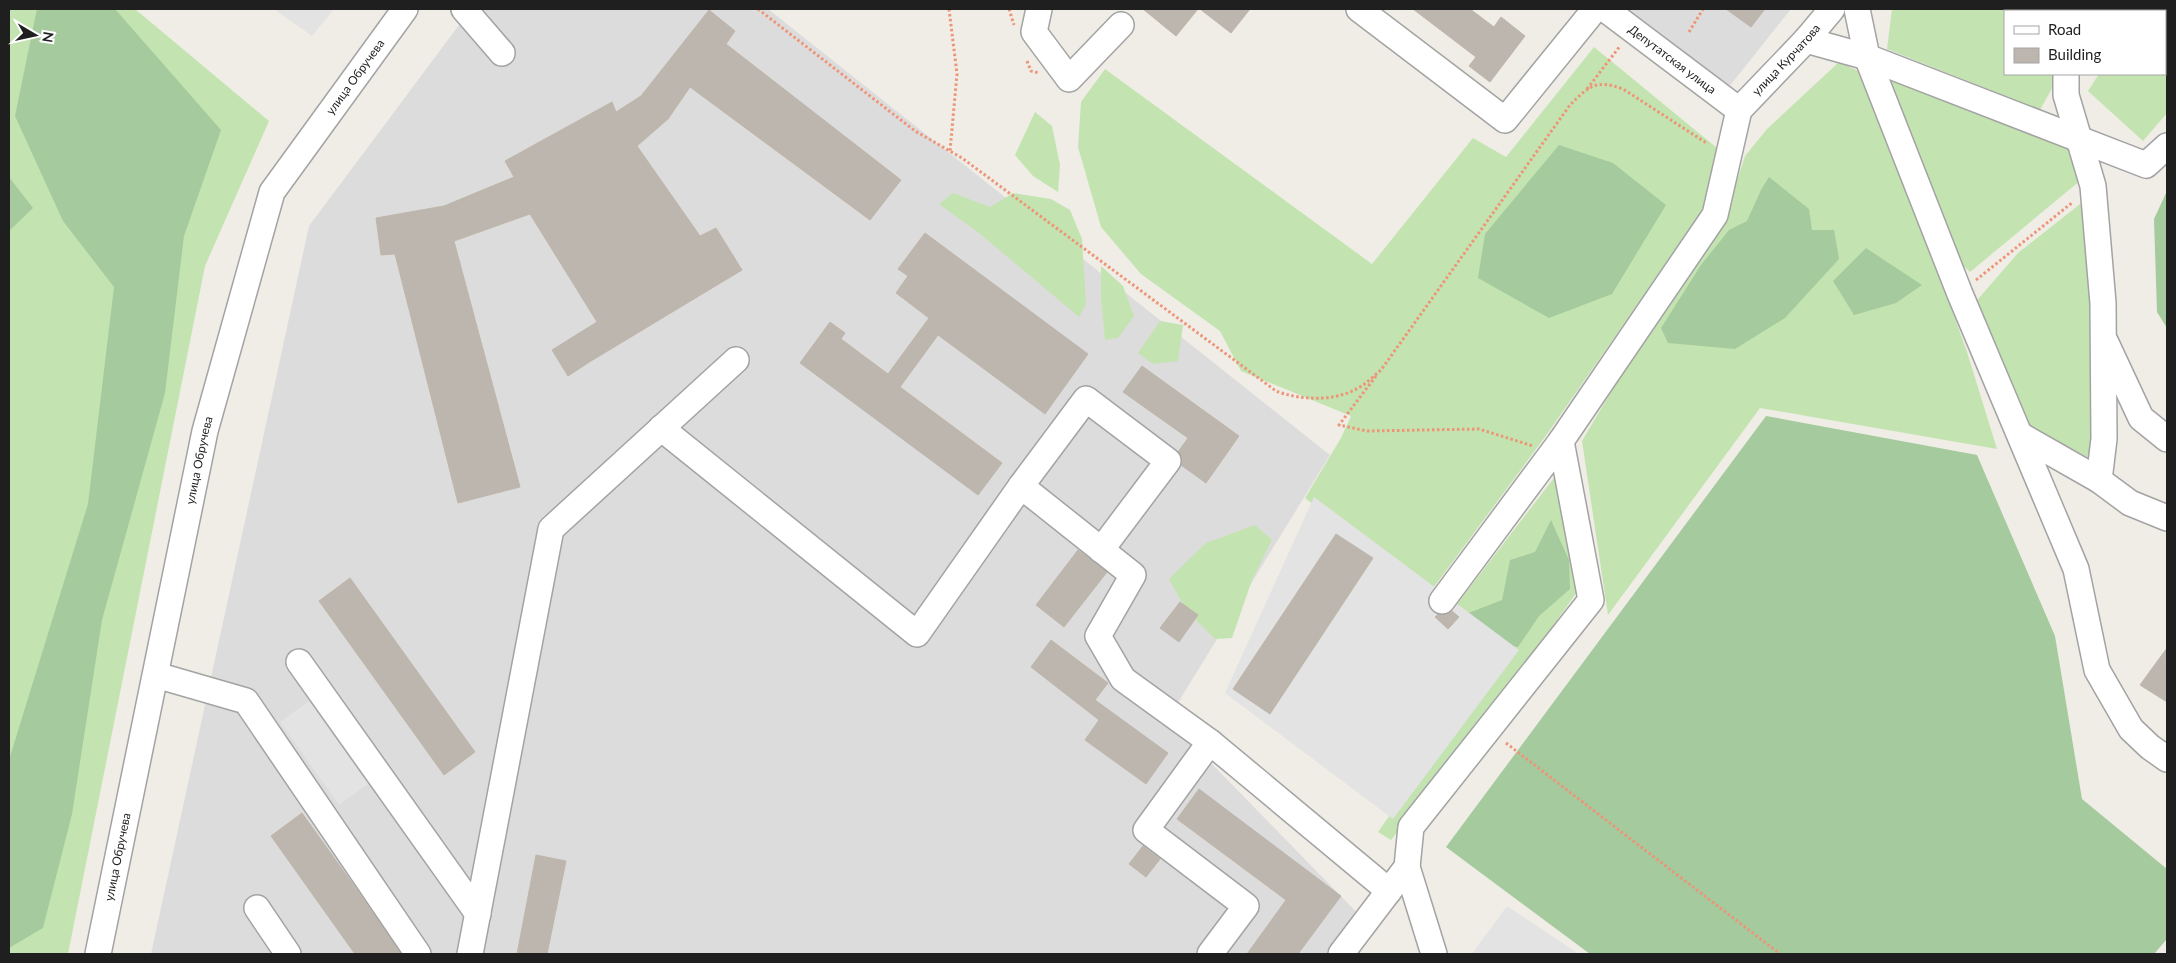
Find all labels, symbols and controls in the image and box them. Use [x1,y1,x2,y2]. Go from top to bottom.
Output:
north arrow [10,10,60,60]
legend [2004,10,2166,75]
text: Road [2048,20,2081,38]
street label: Депутатская улица [1626,21,1719,97]
street label: улица Курчатова [1749,21,1823,99]
text: N [39,30,58,44]
street label: улица Обручева [323,36,388,118]
text: Building [2048,45,2101,63]
street label: улица Обручева [182,414,216,506]
street label: улица Обручева [101,811,134,902]

